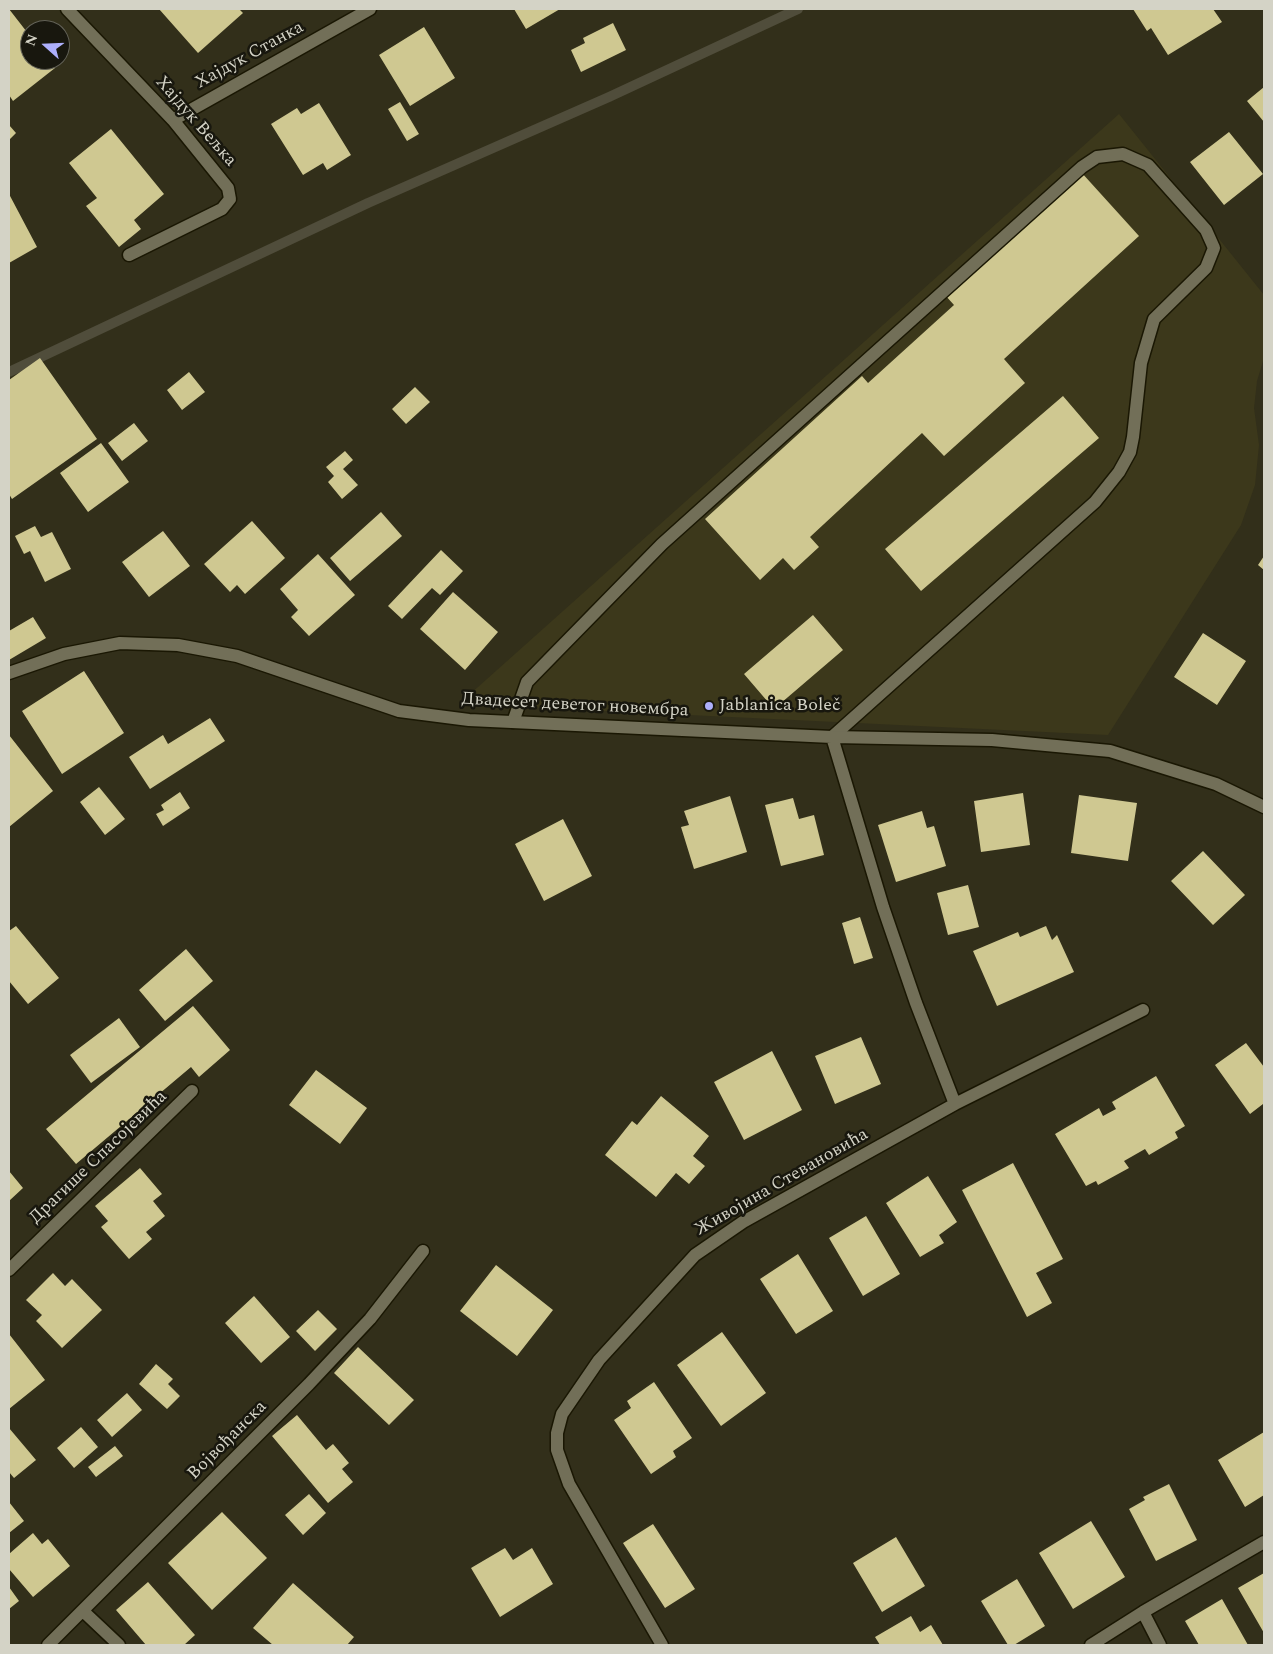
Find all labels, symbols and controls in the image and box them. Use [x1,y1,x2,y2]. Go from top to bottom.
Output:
street label: Хајдук Станка [192,17,308,95]
north arrow [20,20,70,70]
text: N [20,31,43,49]
street label: Хајдук Вељка [150,72,240,172]
street label: Двадесет деветог новембра [461,689,689,723]
place label: Jablanica Boleč [719,695,841,717]
marker: Jablanica Boleč [703,700,715,712]
street label: Драгише Спасојевића [26,1087,172,1229]
street label: Живојина Стевановића [692,1125,872,1241]
street label: Војвођанска [184,1397,272,1485]

